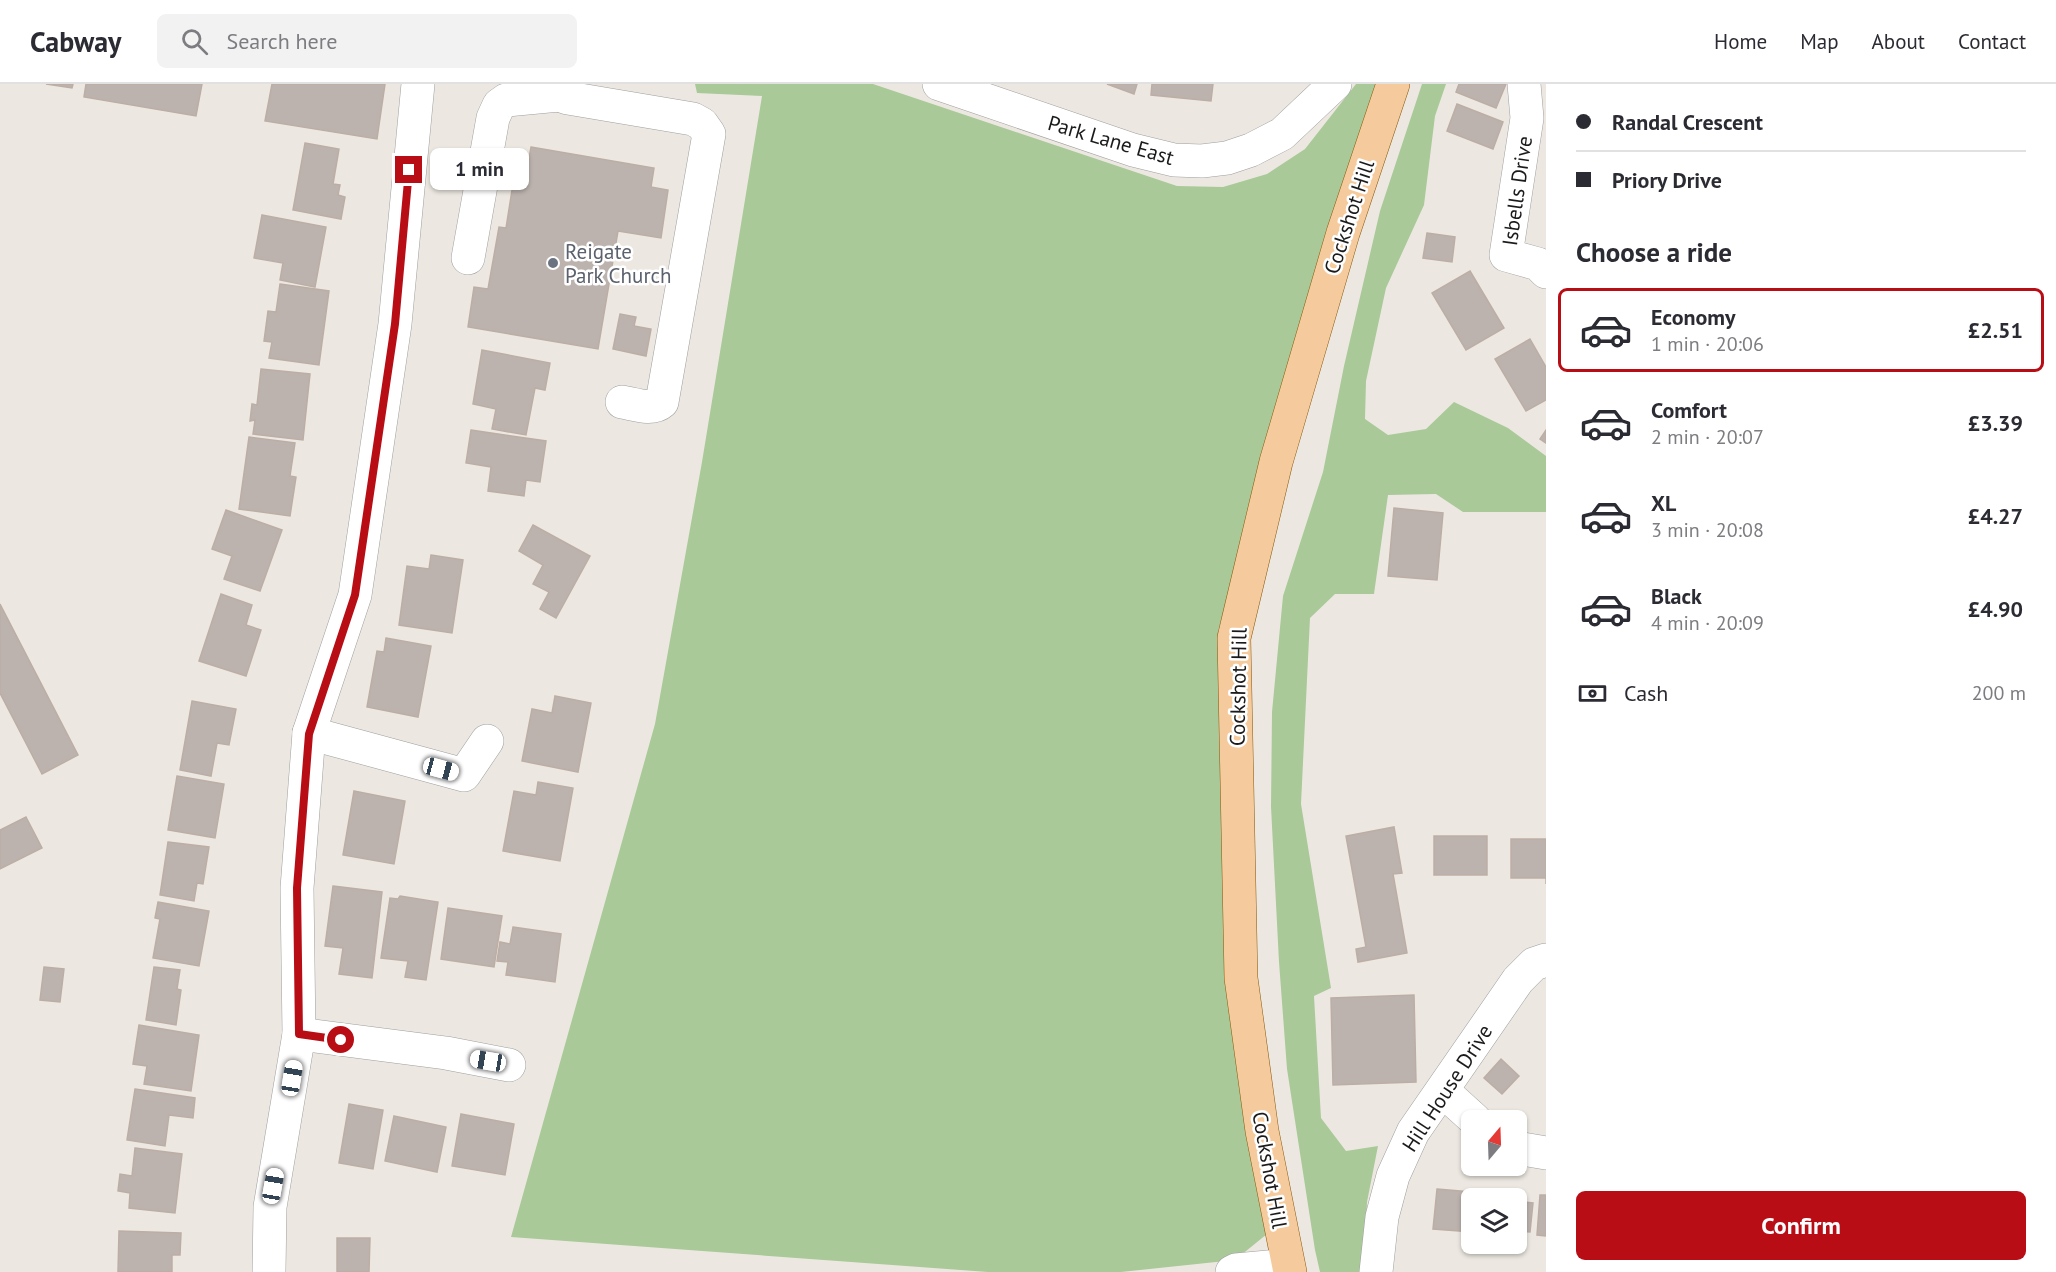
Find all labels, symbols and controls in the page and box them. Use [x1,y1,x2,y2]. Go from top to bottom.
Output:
search box [157,14,577,68]
text: Cabway [30,23,121,60]
icon: search [178,25,211,58]
text: Search here [226,27,337,55]
text: Home [1714,28,1767,55]
text: Map [1800,28,1839,55]
text: About [1872,28,1925,55]
text: Contact [1958,28,2026,55]
text: Randal Crescent [1612,108,1763,136]
street label: Park Lane East [1045,109,1177,171]
street label: Isbells Drive [1496,134,1538,248]
callout: 1 min [430,149,529,191]
route end [395,156,422,183]
text: 1 min [455,156,504,182]
street label: Cockshot Hill [1318,157,1380,277]
text: Priory Drive [1612,166,1722,194]
text: Choose a ride [1576,235,1732,269]
place label: Reigate Park Church [565,238,672,289]
marker: Reigate Park Church [546,256,560,270]
icon: car [1579,303,1633,357]
text: Economy [1651,303,1735,331]
text: £2.51 [1968,316,2023,344]
text: 1 min · 20:06 [1651,331,1764,357]
icon: car [1579,396,1633,450]
text: Comfort [1651,396,1727,424]
text: £3.39 [1968,409,2023,437]
text: 2 min · 20:07 [1651,424,1764,450]
icon: car [1579,489,1633,543]
text: XL [1651,489,1676,517]
text: £4.27 [1968,502,2023,530]
text: 3 min · 20:08 [1651,517,1764,543]
icon: car [1579,582,1633,636]
text: Black [1651,582,1702,610]
text: £4.90 [1968,595,2023,623]
text: 4 min · 20:09 [1651,610,1764,636]
street label: Cockshot Hill [1223,628,1253,746]
icon: cash [1576,677,1609,710]
text: Cash [1624,679,1668,707]
text: 200 m [1972,680,2026,706]
car [421,756,461,782]
street label: Hill House Drive [1396,1019,1498,1157]
route start [327,1026,354,1053]
car [469,1049,507,1073]
car [280,1059,304,1097]
street label: Cockshot Hill [1246,1109,1294,1231]
north arrow [1461,1110,1527,1176]
map controls [1461,1110,1527,1254]
car [261,1167,285,1205]
button: layers [1461,1188,1527,1254]
button: Confirm [1576,1191,2026,1260]

